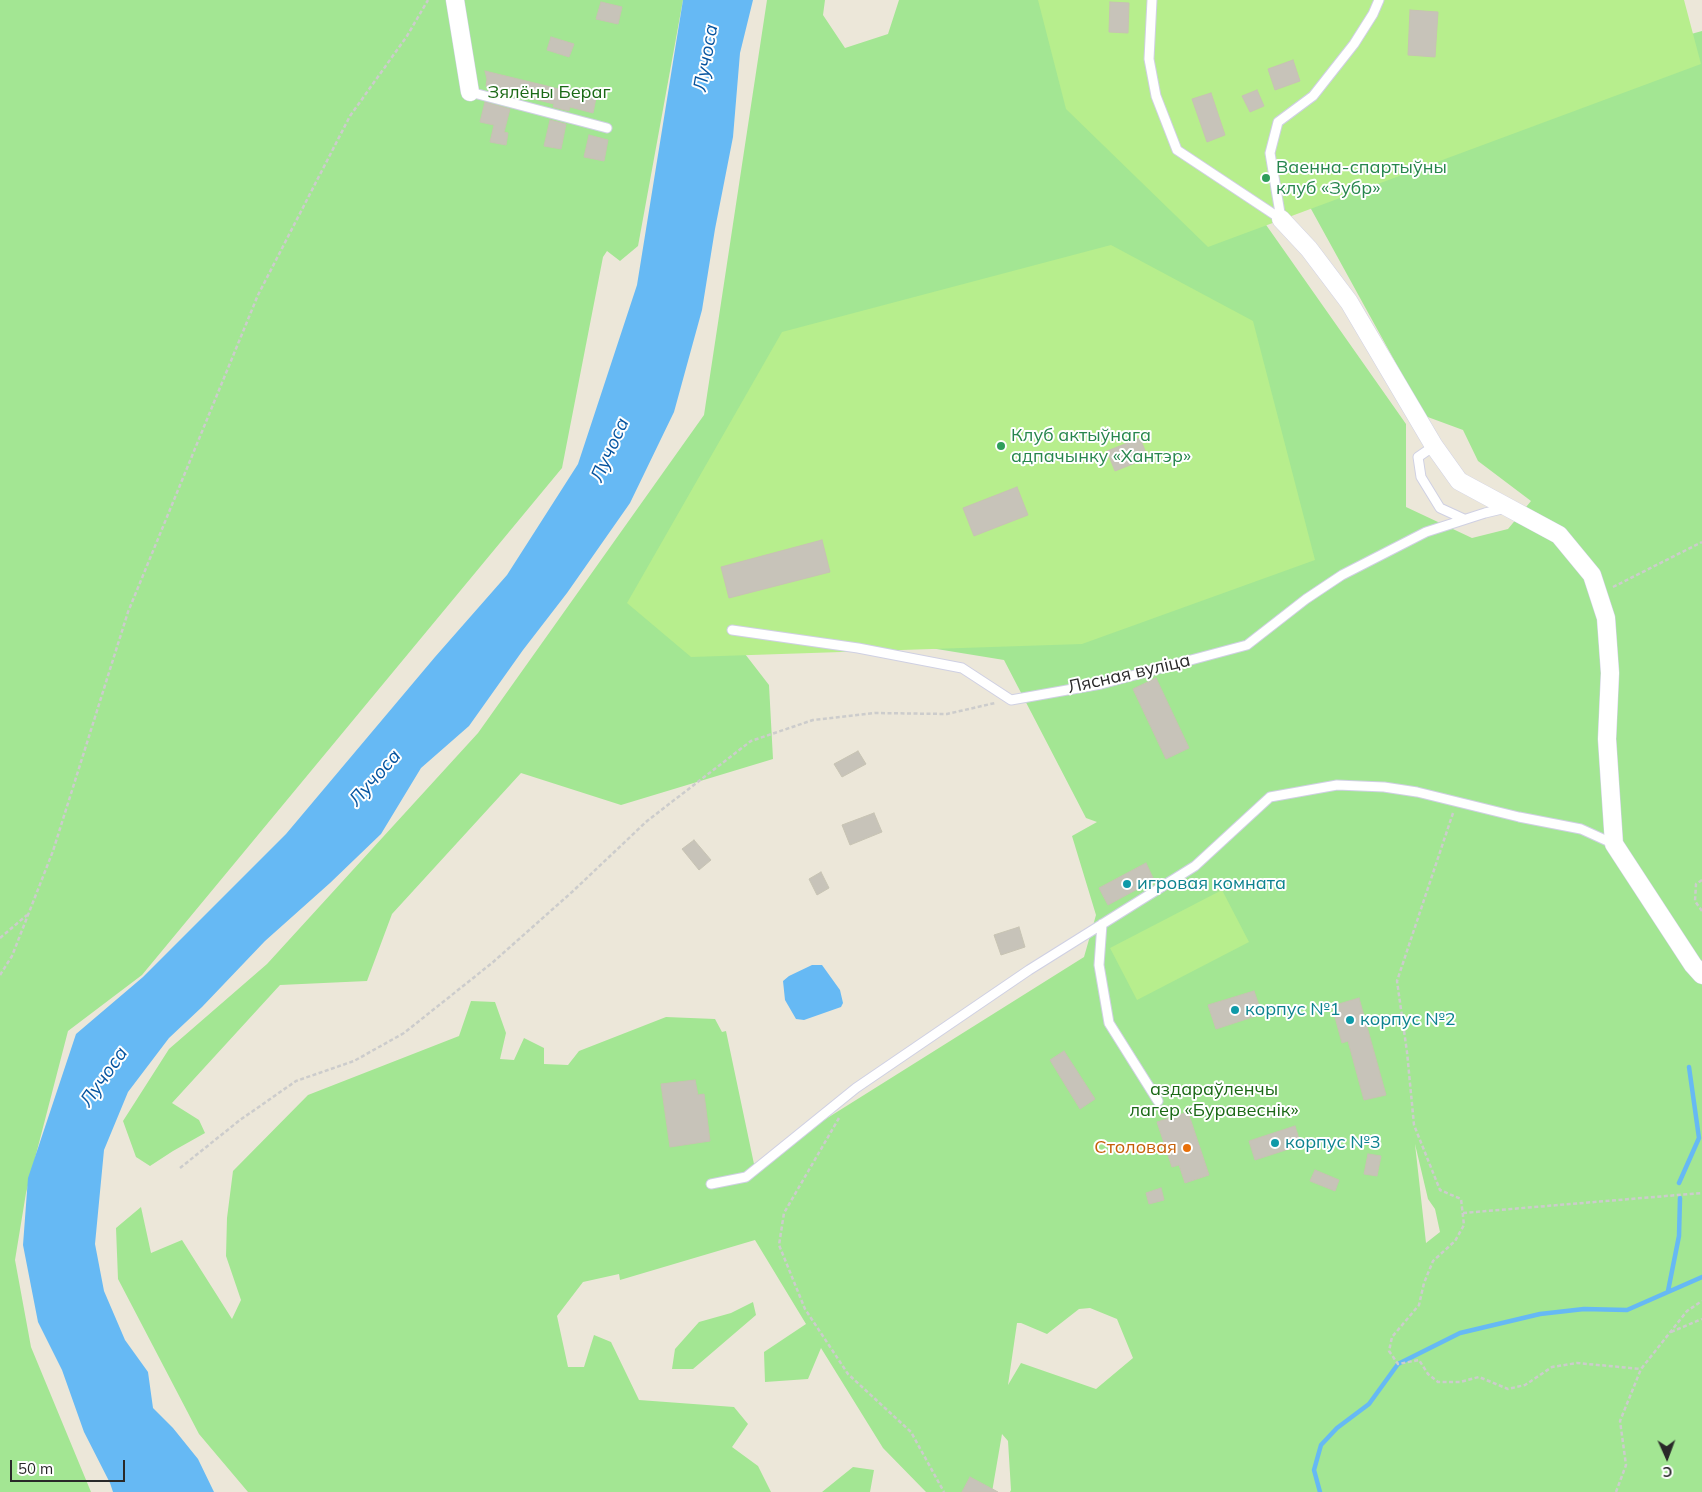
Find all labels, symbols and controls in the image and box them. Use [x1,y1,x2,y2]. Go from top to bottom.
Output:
water label: Лучоса [689,23,723,93]
park label: Зялёны Бераг [487,82,611,104]
place label: Ваенна-спартыўны клуб «Зубр» [1276,157,1447,200]
marker: Ваенна-спартыўны клуб «Зубр» [1260,172,1272,184]
water label: Лучоса [586,414,634,486]
place label: Клуб актыўнага адпачынку «Хантэр» [1011,425,1191,468]
marker: Клуб актыўнага адпачынку «Хантэр» [995,440,1007,452]
street label: Лясная вуліца [1066,649,1192,699]
water label: Лучоса [344,745,406,811]
place label: игровая комната [1137,873,1286,895]
marker: игровая комната [1121,878,1133,890]
place label: корпус №1 [1245,999,1341,1021]
marker: корпус №1 [1229,1004,1241,1016]
place label: корпус №2 [1360,1009,1456,1031]
marker: корпус №2 [1344,1014,1356,1026]
water label: Лучоса [75,1043,133,1111]
park label: аздараўленчы лагер «Буравеснік» [1129,1079,1299,1122]
place label: корпус №3 [1285,1132,1381,1154]
place label: Столовая [1094,1137,1177,1159]
marker: корпус №3 [1269,1137,1281,1149]
marker: Столовая [1181,1142,1193,1154]
north arrow [1642,1432,1692,1482]
scale bar [12,1450,128,1482]
text: 50 m [18,1459,53,1478]
text: С [1662,1463,1673,1481]

